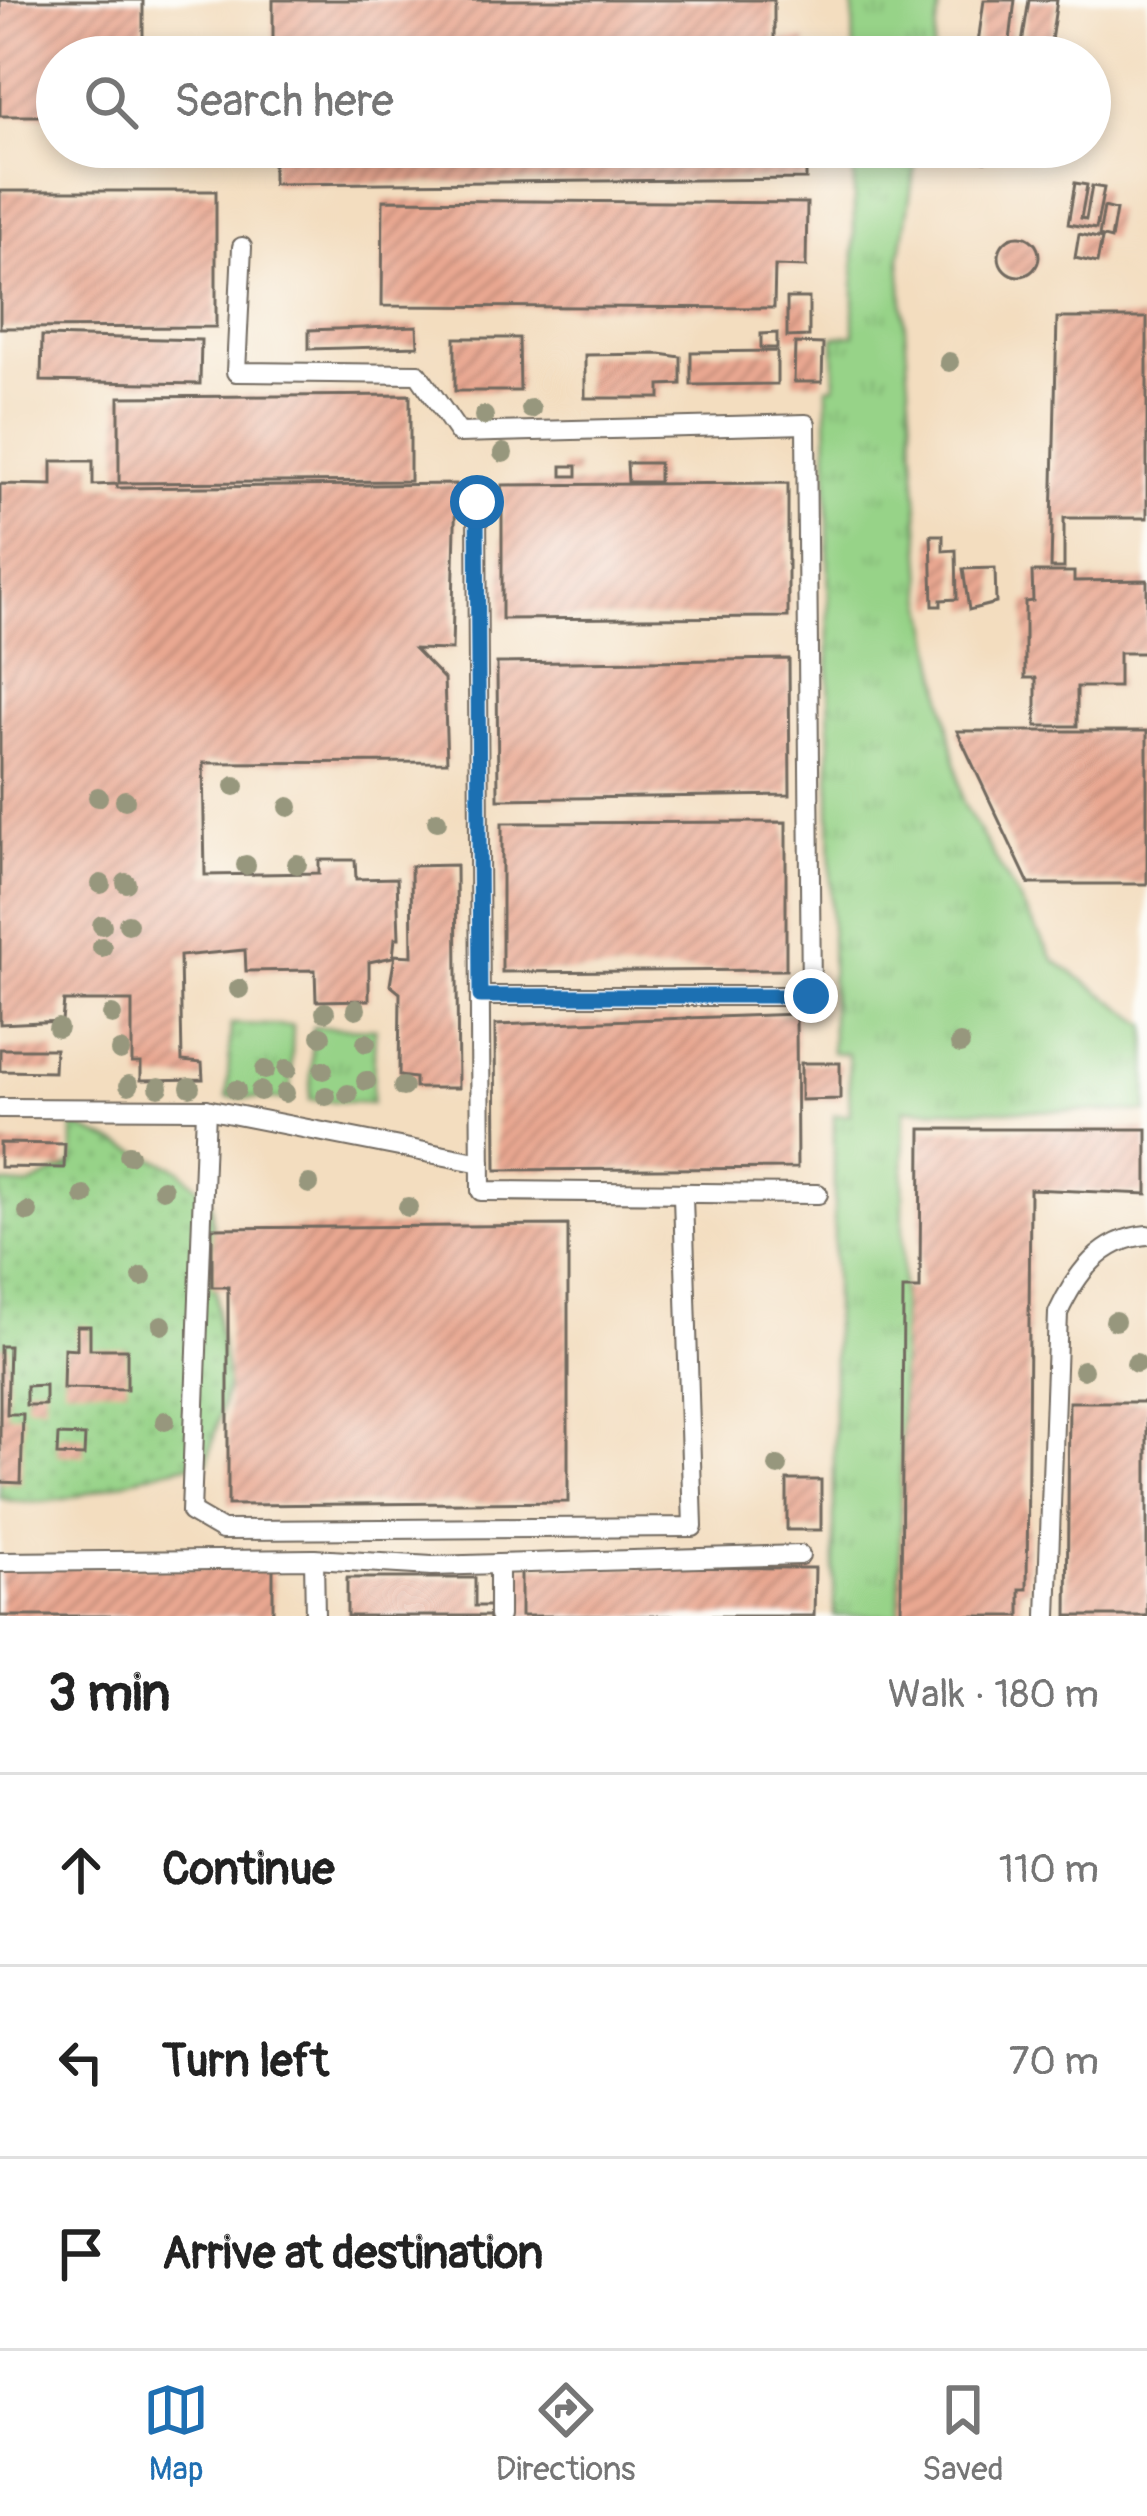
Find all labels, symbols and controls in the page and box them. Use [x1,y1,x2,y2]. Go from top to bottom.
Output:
search box [36,36,1111,168]
icon: search [78,69,144,135]
text: Search here [174,74,394,130]
route start [450,475,504,529]
route end [784,969,838,1023]
text: 3 min [48,1662,170,1726]
text: Walk · 180 m [888,1670,1099,1719]
icon: ahead [48,1837,114,1903]
text: Continue [162,1842,335,1898]
text: 110 m [999,1845,1099,1894]
icon: left [48,2029,114,2095]
text: Turn left [162,2034,329,2090]
text: 70 m [1009,2037,1099,2086]
icon: arrive [48,2221,114,2287]
text: Arrive at destination [162,2226,543,2282]
tab: Map [143,2377,209,2490]
tab: Directions [496,2377,636,2490]
tab: Saved [922,2377,1004,2490]

